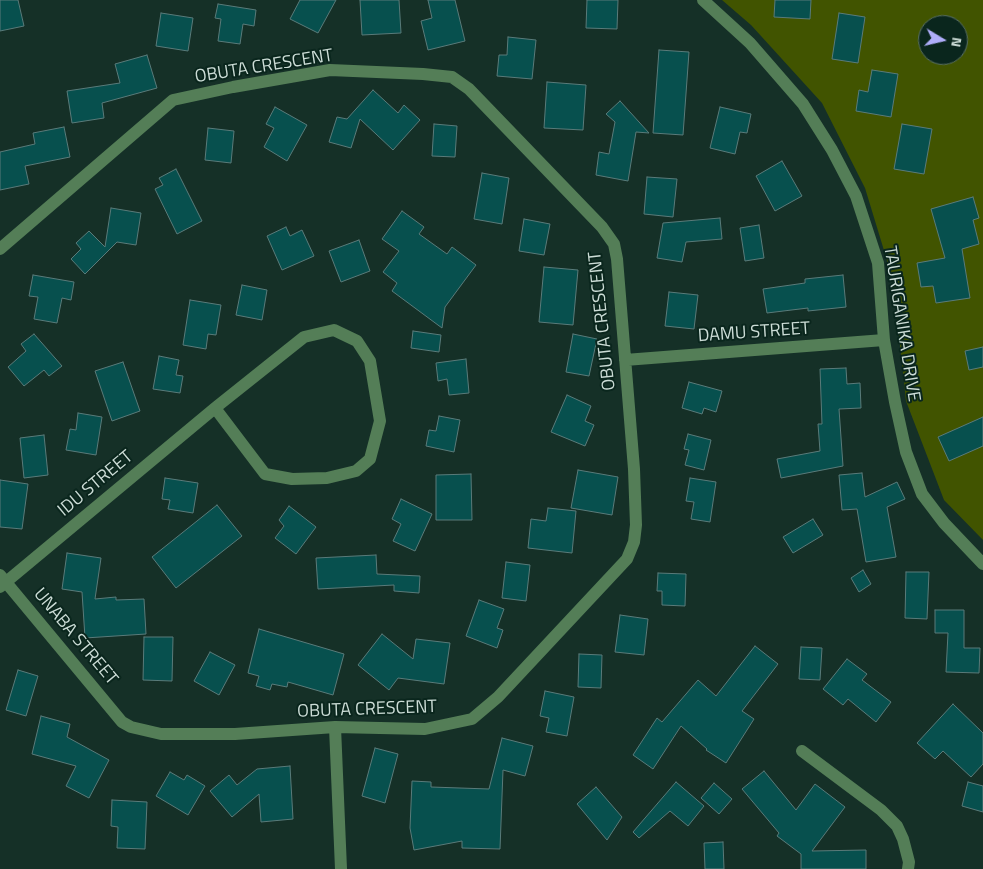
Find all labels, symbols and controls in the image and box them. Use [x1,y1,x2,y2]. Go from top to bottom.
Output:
north arrow [918,15,968,65]
text: N [946,36,968,49]
street label: OBUTA CRESCENT [193,45,335,89]
street label: TAURIGANIKA DRIVE [878,245,924,403]
street label: OBUTA CRESCENT [585,250,621,392]
street label: DAMU STREET [697,318,811,348]
street label: IDU STREET [54,446,138,522]
street label: UNABA STREET [28,584,122,690]
street label: OBUTA CRESCENT [297,697,437,723]

